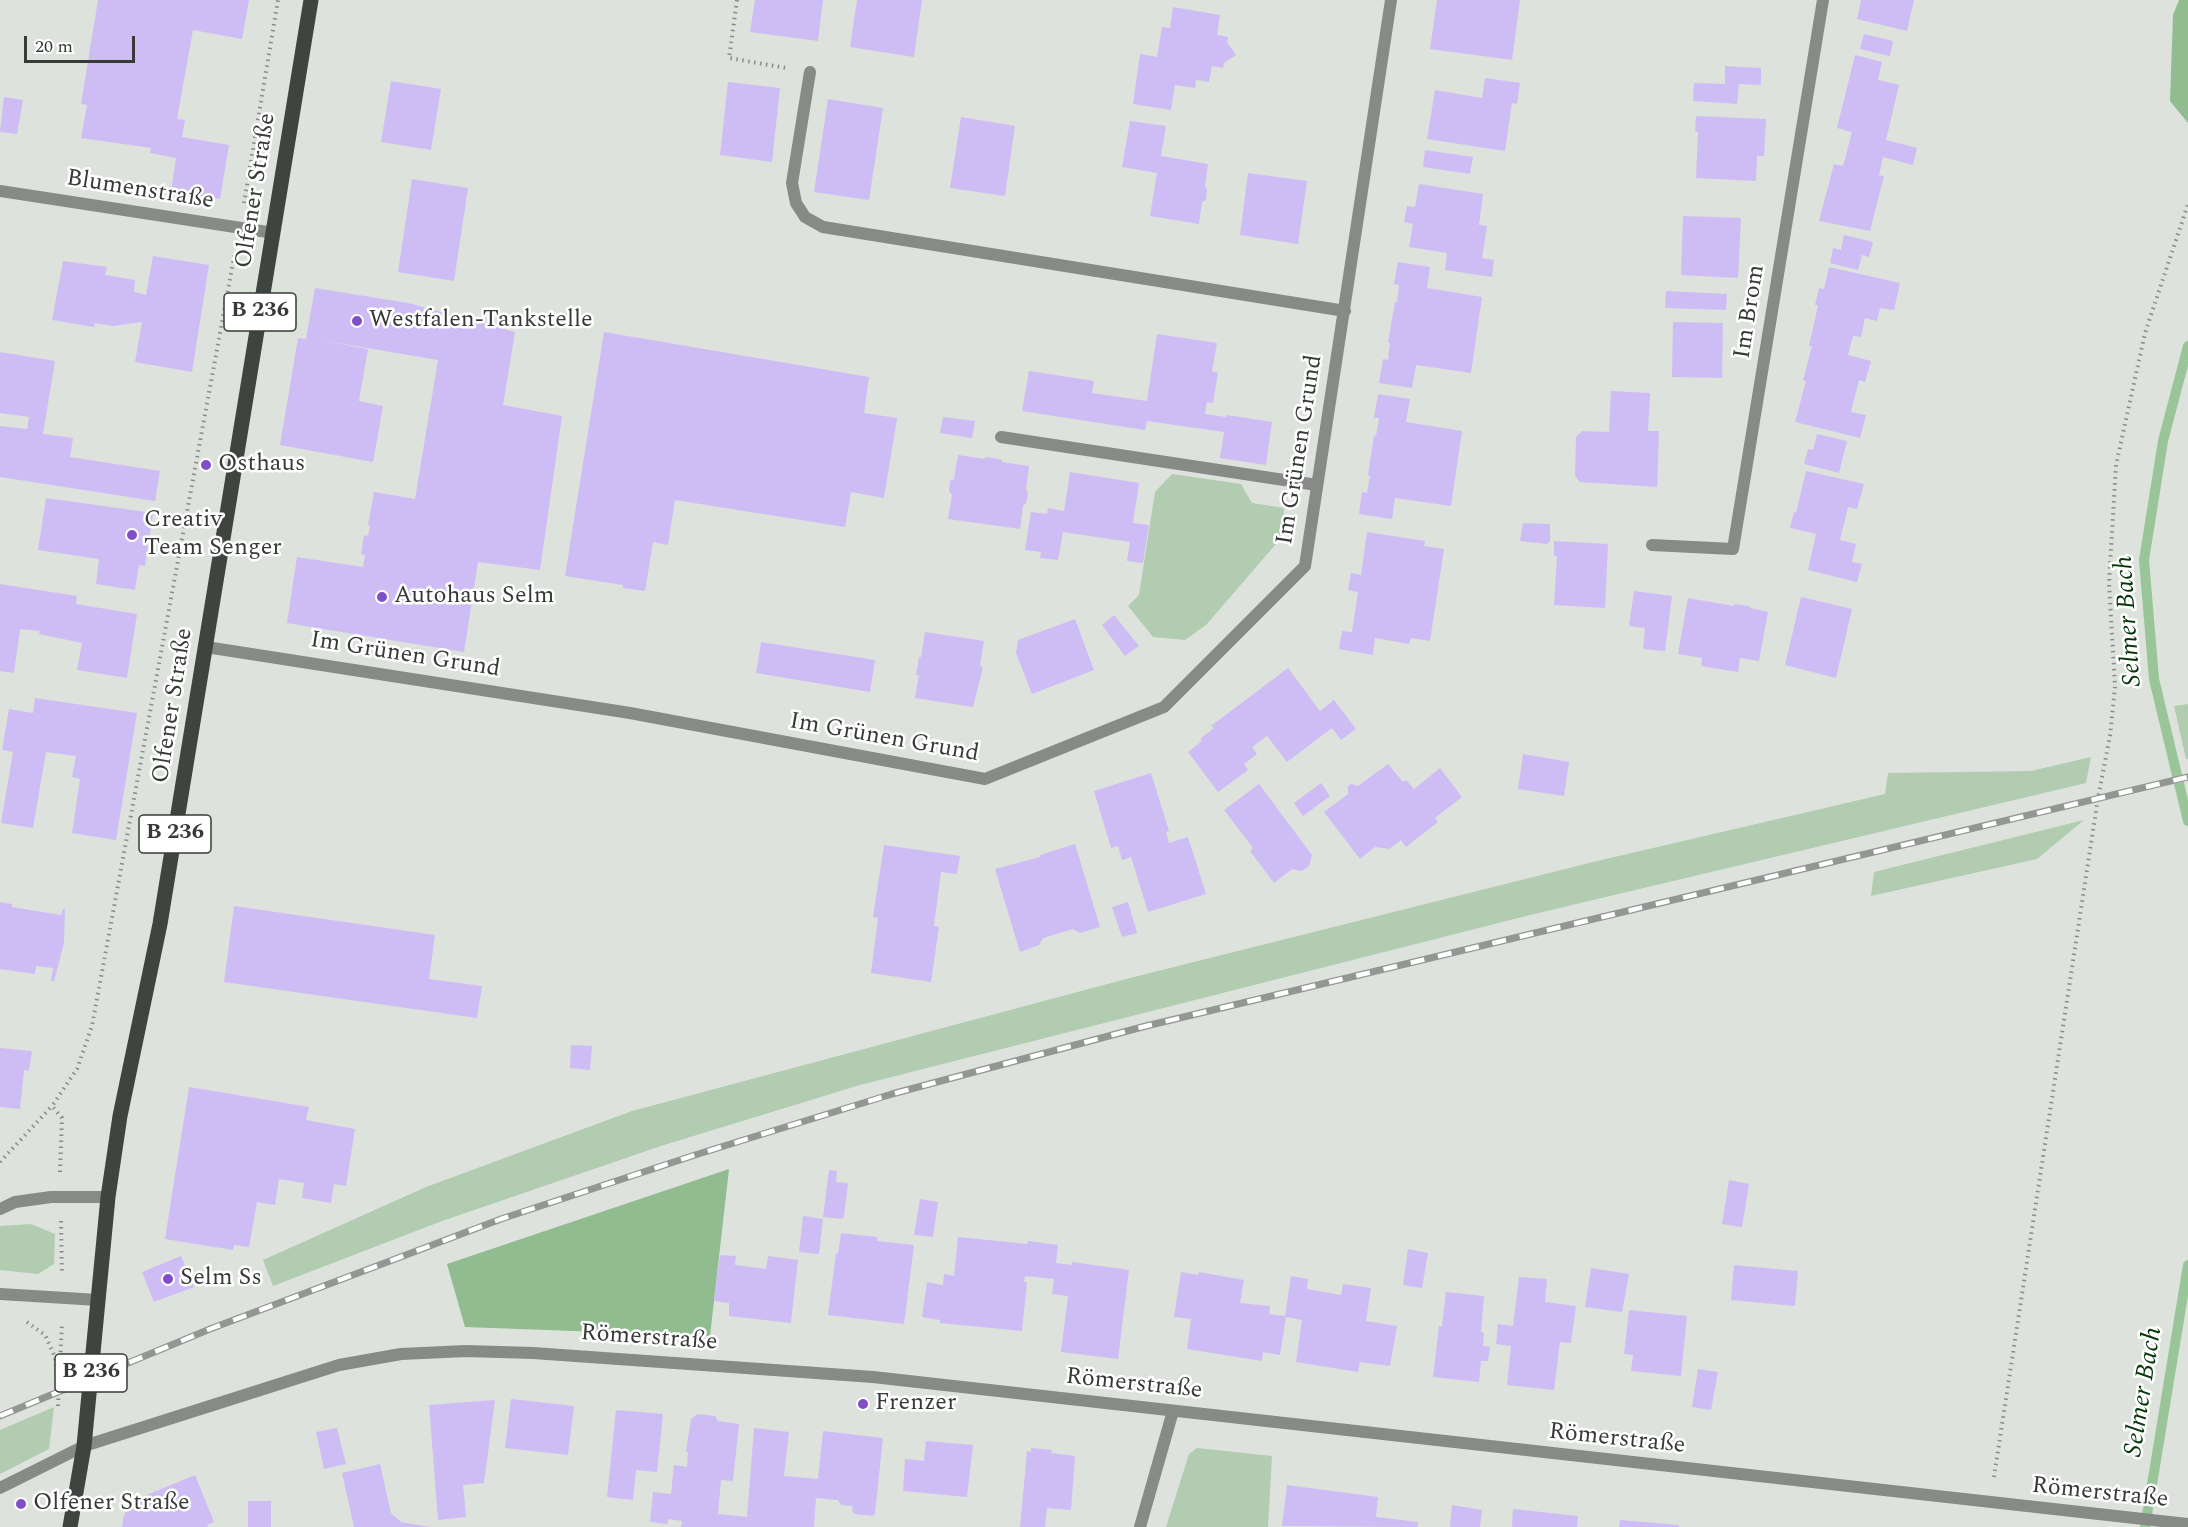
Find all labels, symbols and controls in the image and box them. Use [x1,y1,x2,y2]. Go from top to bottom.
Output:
scale bar [27,24,138,62]
text: 20 m [35,33,73,60]
street label: Olfener Straße [231,111,283,271]
street label: Blumenstraße [64,165,216,217]
street label: Im Brom [1729,263,1773,361]
road number: B 236 [224,293,296,331]
place label: Westfalen-Tankstelle [369,307,593,335]
marker: Westfalen-Tankstelle [350,314,364,328]
street label: Im Grünen Grund [1272,353,1330,547]
place label: Osthaus [218,451,305,479]
marker: Osthaus [199,458,213,472]
place label: Creativ Team Senger [144,507,282,563]
marker: Creativ Team Senger [125,528,139,542]
water label: Selmer Bach [2110,555,2150,687]
place label: Autohaus Selm [394,583,554,611]
marker: Autohaus Selm [375,590,389,604]
street label: Olfener Straße [148,626,200,786]
street label: Im Grünen Grund [308,627,502,685]
street label: Im Grünen Grund [787,708,981,770]
road number: B 236 [139,815,211,853]
place label: Selm Ss [180,1265,262,1293]
marker: Selm Ss [161,1272,175,1286]
street label: Römerstraße [580,1320,718,1358]
water label: Selmer Bach [2119,1325,2171,1459]
road number: B 236 [55,1354,127,1392]
street label: Römerstraße [1064,1364,1204,1406]
place label: Frenzer [875,1390,956,1418]
marker: Frenzer [856,1397,870,1411]
street label: Römerstraße [1547,1419,1687,1461]
street label: Römerstraße [2030,1473,2170,1515]
place label: Olfener Straße [33,1490,190,1518]
marker: Olfener Straße [14,1497,28,1511]

